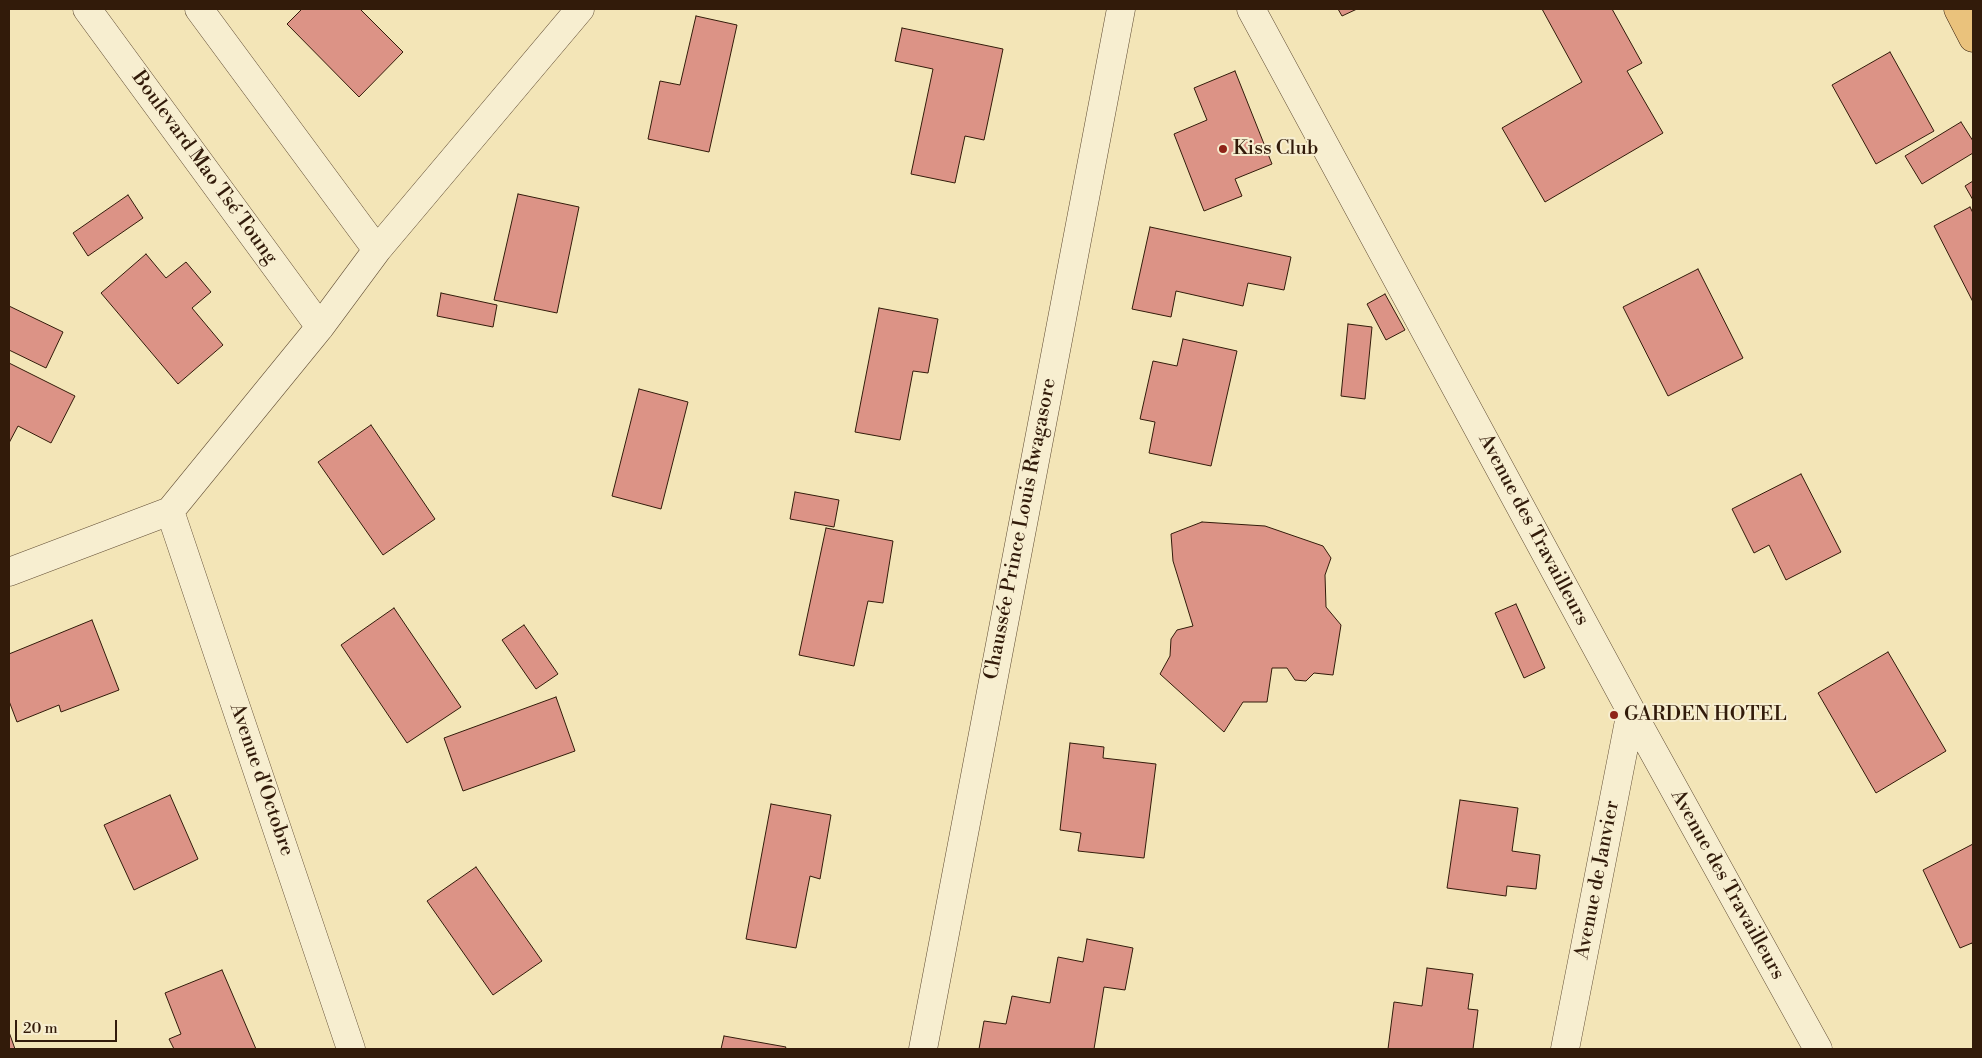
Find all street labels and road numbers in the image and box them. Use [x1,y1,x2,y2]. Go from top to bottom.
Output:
street label: Boulevard Mao Tsé Toung [126,67,282,269]
street label: Chaussée Prince Louis Rwagasore [980,376,1062,682]
street label: Avenue des Travailleurs [1472,430,1594,630]
street label: Avenue d'Octobre [224,701,298,859]
street label: Avenue des Travailleurs [1665,786,1789,984]
street label: Avenue de Janvier [1571,799,1625,961]

